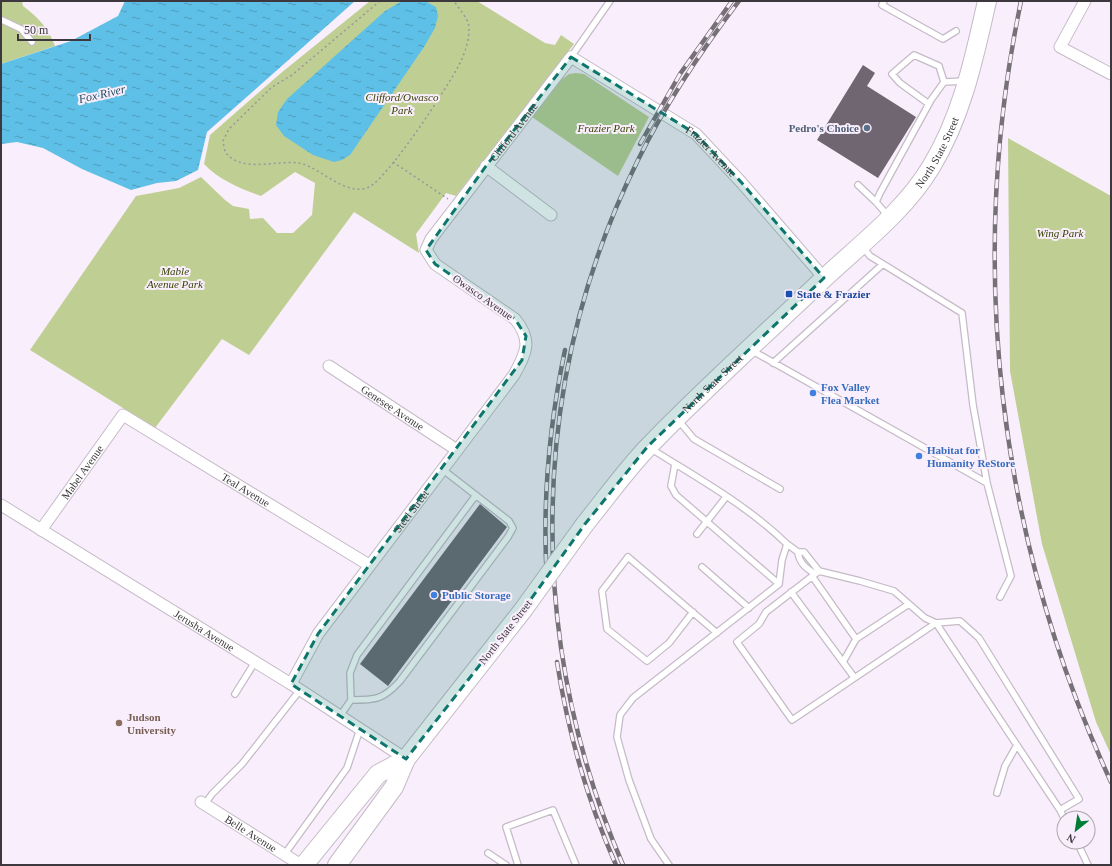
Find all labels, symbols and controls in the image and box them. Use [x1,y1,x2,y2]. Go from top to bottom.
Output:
scale bar [18,16,90,42]
text: 50 m [24,23,49,37]
water label: Fox River [76,82,127,106]
park label: Clifford/Owasco Park [366,91,439,116]
street label: Clifford Avenue [487,100,540,164]
street label: North State Street [913,115,961,190]
park label: Frazier Park [576,122,636,134]
place label: Pedro's Choice [789,122,859,134]
street label: Frazier Avenue [684,123,739,179]
marker: Pedro's Choice [862,123,872,133]
park label: Wing Park [1037,227,1084,239]
park label: Mable Avenue Park [146,265,204,290]
street label: Owasco Avenue [450,272,516,322]
place label: State & Frazier [797,288,870,300]
marker: State & Frazier [784,289,794,299]
street label: North State Street [680,352,745,415]
place label: Fox Valley Flea Market [821,381,880,406]
street label: Genesee Avenue [359,383,426,433]
marker: Fox Valley Flea Market [808,388,818,398]
street label: Mabel Avenue [59,443,106,502]
place label: Habitat for Humanity ReStore [927,444,1015,469]
marker: Habitat for Humanity ReStore [914,451,924,461]
street label: Teal Avenue [219,471,272,509]
street label: Steel Street [391,487,431,535]
place label: Public Storage [442,589,511,601]
marker: Public Storage [429,590,439,600]
street label: North State Street [476,597,534,667]
street label: Jerusha Avenue [172,607,237,654]
place label: Judson University [127,711,176,736]
marker: Judson University [114,718,124,728]
north arrow [1056,810,1096,850]
street label: Belle Avenue [223,813,279,854]
text: N [1065,831,1077,846]

